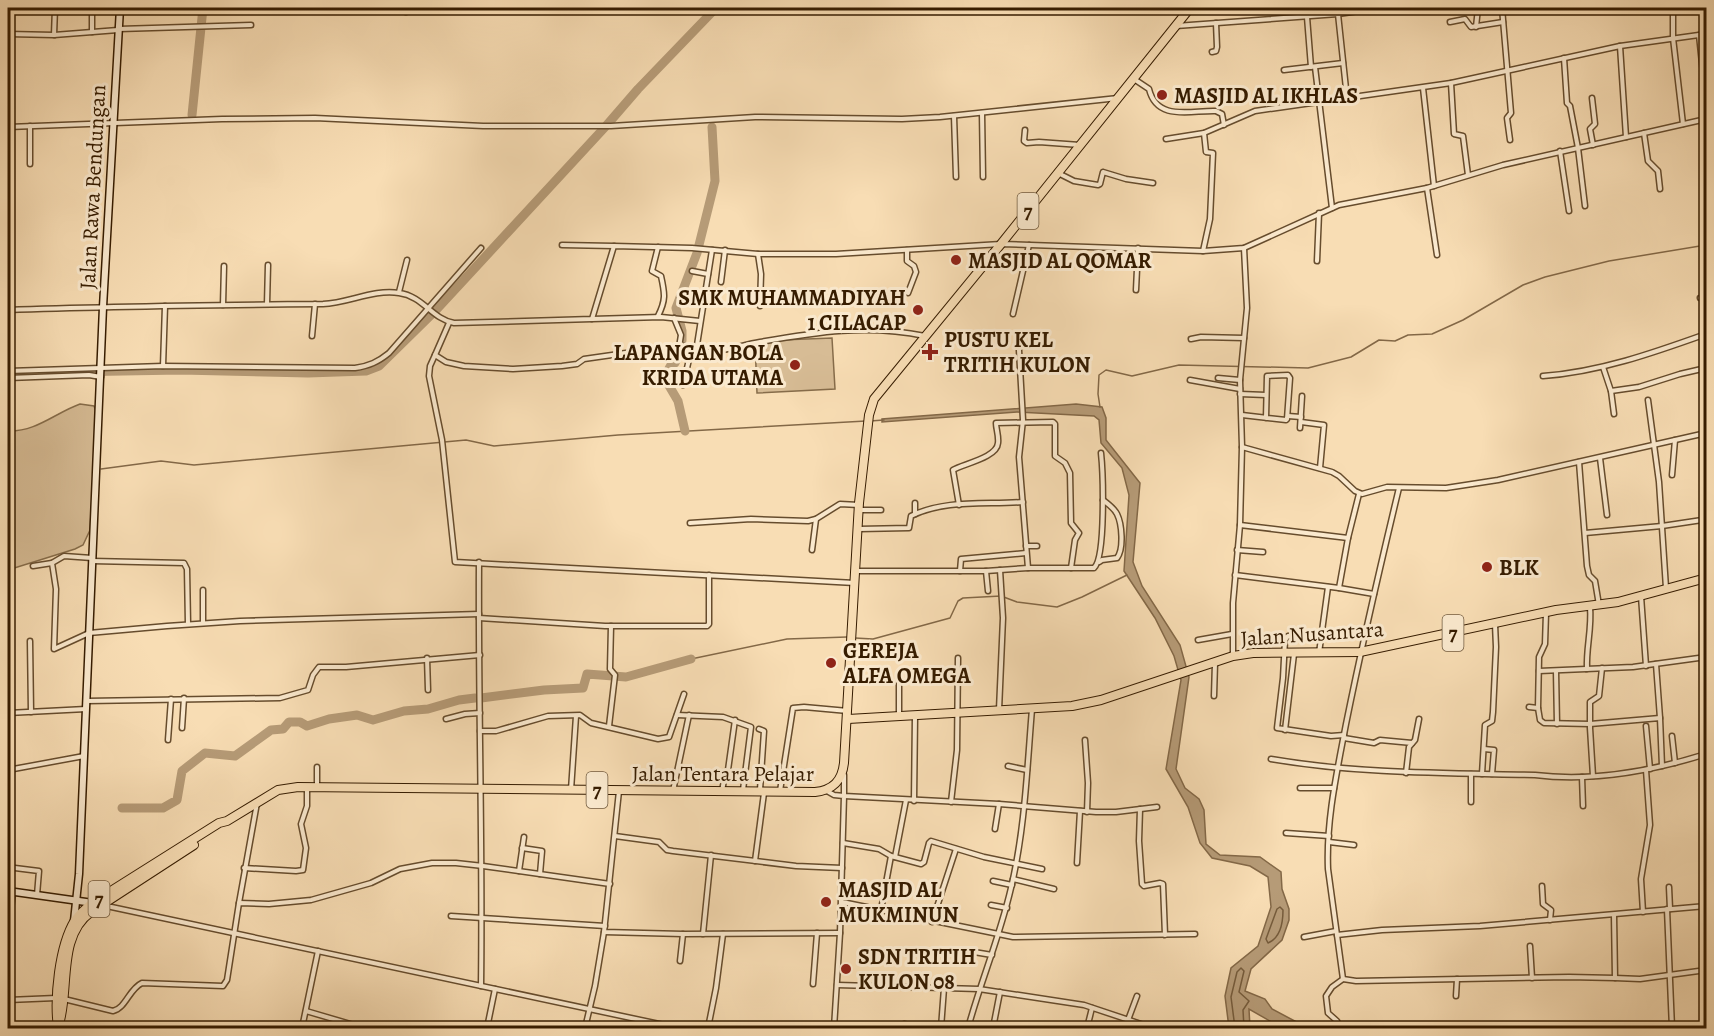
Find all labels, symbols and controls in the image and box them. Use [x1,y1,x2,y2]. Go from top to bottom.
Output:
place label: MASJID AL IKHLAS [1174,81,1358,111]
street label: Jalan Rawa Bendungan [73,84,113,290]
marker: MASJID AL IKHLAS [1155,88,1169,102]
road number: 7 [1018,193,1038,229]
place label: MASJID AL QOMAR [968,246,1153,276]
marker: MASJID AL QOMAR [949,253,963,267]
place label: SMK MUHAMMADIYAH 1 CILACAP [678,283,906,338]
marker: SMK MUHAMMADIYAH 1 CILACAP [911,303,925,317]
place label: PUSTU KEL TRITIH KULON [944,325,1091,380]
place label: LAPANGAN BOLA KRIDA UTAMA [614,338,783,393]
marker: PUSTU KEL TRITIH KULON [921,343,939,361]
marker: LAPANGAN BOLA KRIDA UTAMA [788,358,802,372]
place label: BLK [1499,553,1539,583]
marker: BLK [1480,560,1494,574]
street label: Jalan Nusantara [1239,614,1386,654]
road number: 7 [1442,615,1464,651]
place label: GEREJA ALFA OMEGA [842,636,971,691]
marker: GEREJA ALFA OMEGA [824,656,838,670]
street label: Jalan Tentara Pelajar [632,759,814,789]
road number: 7 [586,772,608,808]
place label: MASJID AL MUKMINUN [838,875,958,930]
road number: 7 [88,881,110,917]
marker: MASJID AL MUKMINUN [819,895,833,909]
place label: SDN TRITIH KULON 08 [858,942,976,997]
marker: SDN TRITIH KULON 08 [839,962,853,976]

